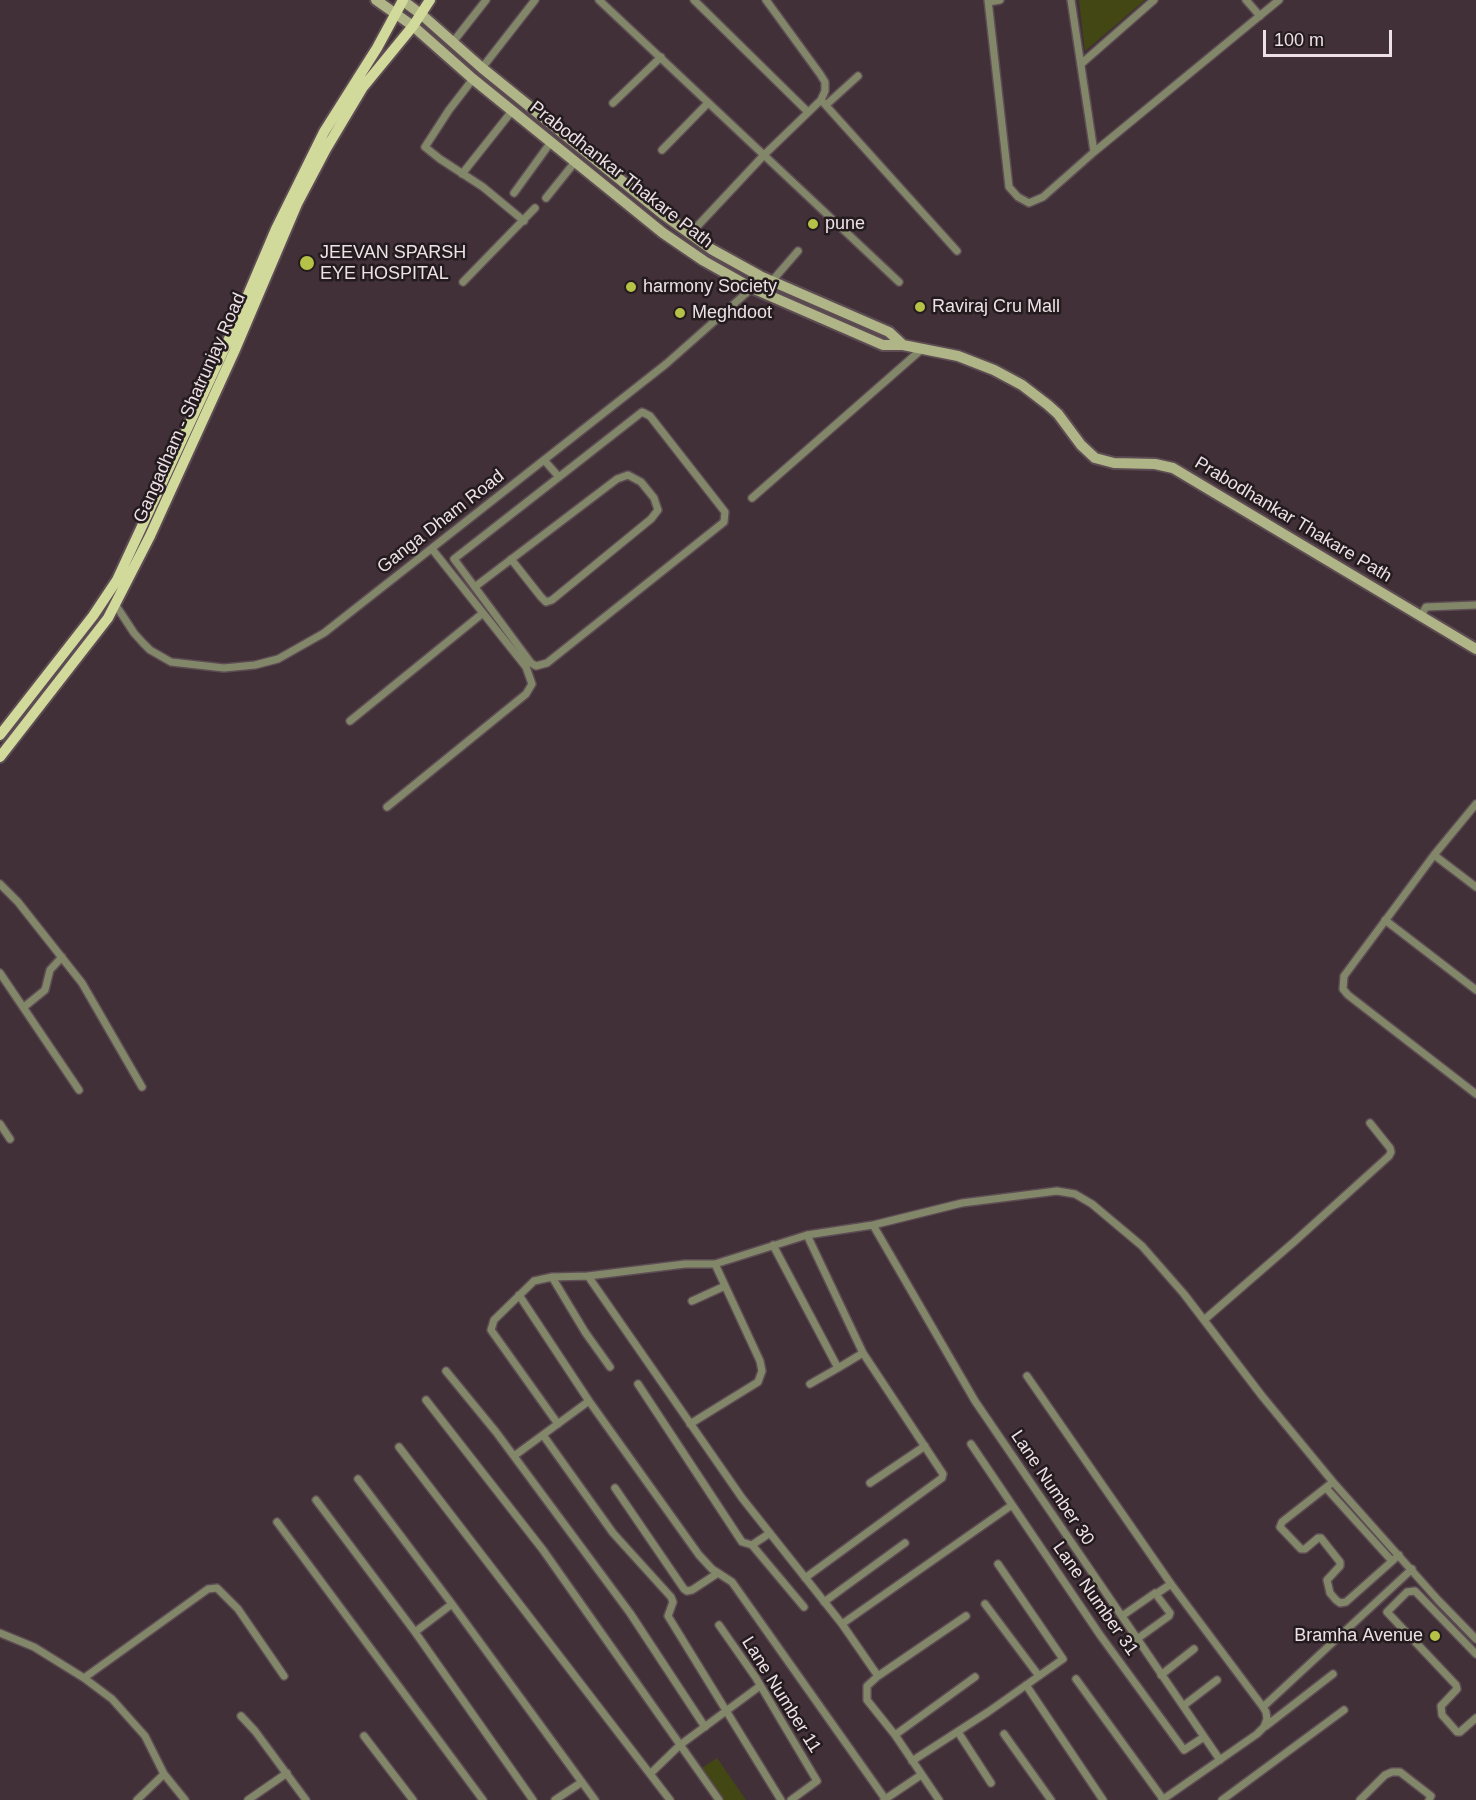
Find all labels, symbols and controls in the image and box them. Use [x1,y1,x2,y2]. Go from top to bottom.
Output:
scale bar [1266,18,1395,56]
text: 100 m [1274,30,1324,50]
street label: Prabodhankar Thakare Path [525,97,717,253]
place label: pune [825,213,865,235]
marker: pune [806,217,820,231]
place label: JEEVAN SPARSH EYE HOSPITAL [320,242,466,284]
marker: JEEVAN SPARSH EYE HOSPITAL [298,254,316,272]
place label: harmony Society [643,276,777,298]
marker: harmony Society [624,280,638,294]
street label: Gangadham - Shatrunjay Road [129,290,251,526]
place label: Raviraj Cru Mall [932,296,1060,318]
marker: Raviraj Cru Mall [913,300,927,314]
place label: Meghdoot [692,302,772,324]
marker: Meghdoot [673,306,687,320]
street label: Prabodhankar Thakare Path [1191,453,1395,587]
street label: Ganga Dham Road [373,466,509,578]
street label: Lane Number 30 [1006,1426,1098,1550]
street label: Lane Number 31 [1048,1538,1142,1660]
place label: Bramha Avenue [1294,1625,1423,1647]
marker: Bramha Avenue [1428,1629,1442,1643]
street label: Lane Number 11 [737,1633,825,1757]

